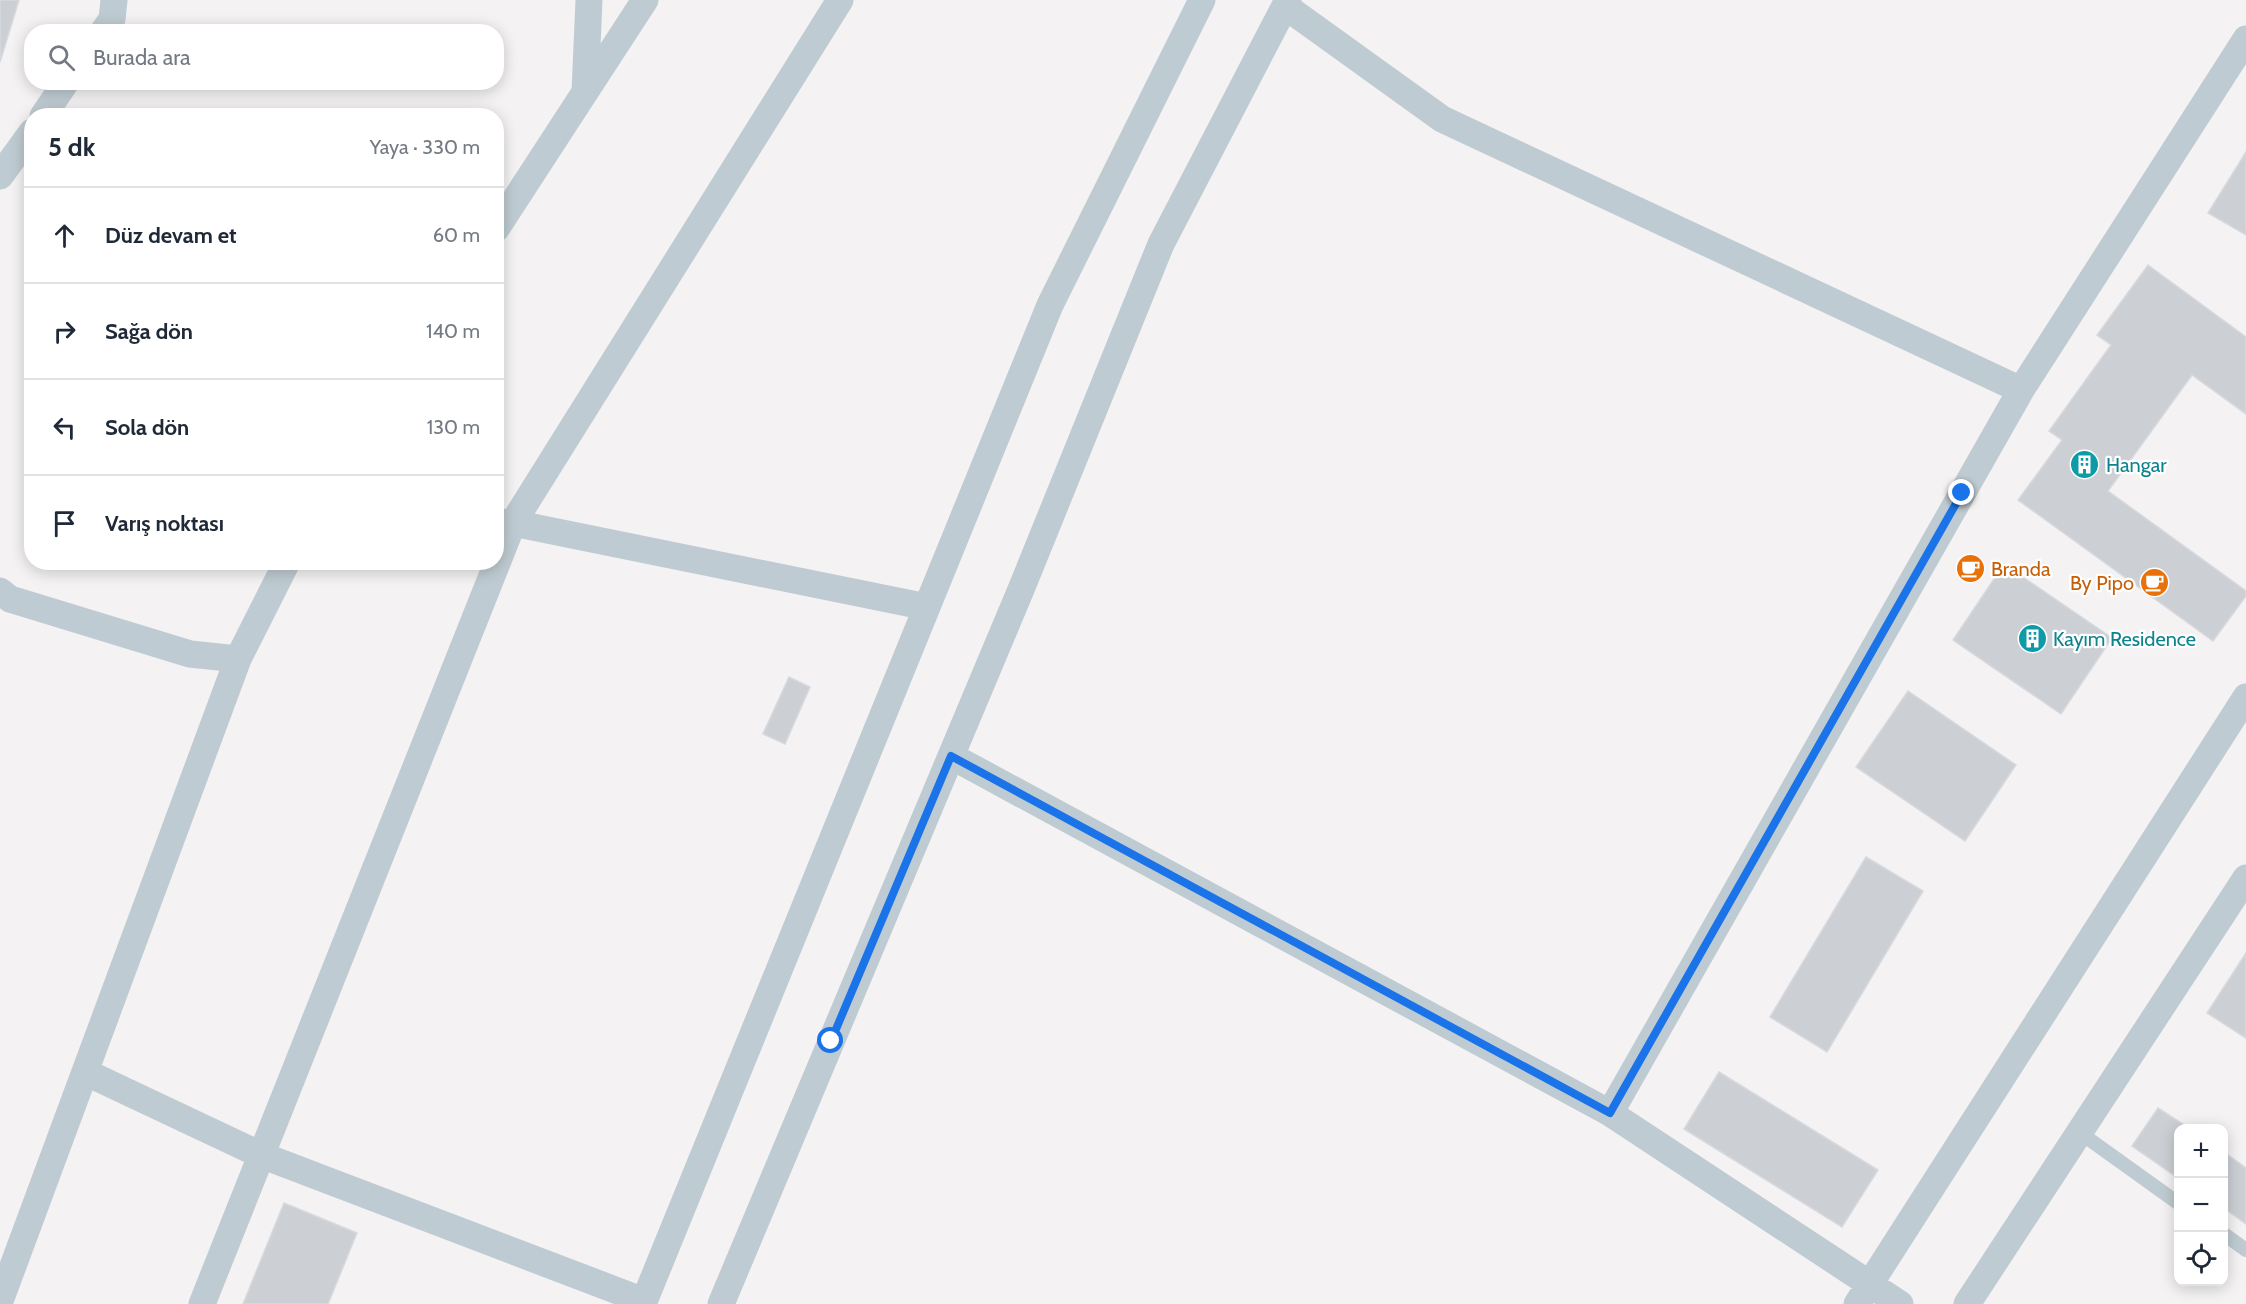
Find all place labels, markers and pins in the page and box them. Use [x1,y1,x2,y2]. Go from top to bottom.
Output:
building icon: Hangar [2069,449,2101,481]
place label: Hangar [2106,453,2167,477]
cafe icon: Branda [1954,553,1986,585]
place label: Branda [1991,557,2051,581]
cafe icon: By Pipo [2139,567,2171,599]
place label: By Pipo [2070,571,2134,595]
building icon: Kayım Residence [2016,623,2048,655]
place label: Kayım Residence [2053,627,2196,651]

